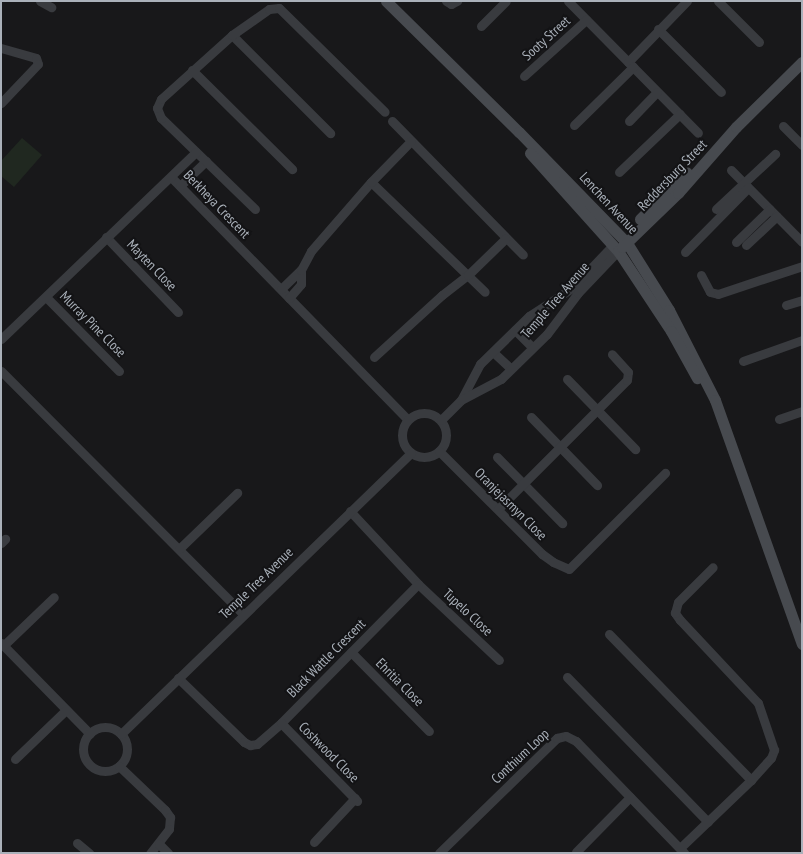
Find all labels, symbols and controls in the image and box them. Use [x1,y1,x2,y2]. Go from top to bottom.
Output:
street label: Sooty Street [518,12,574,64]
street label: Reddersburg Street [634,136,710,214]
street label: Berkheya Crescent [180,166,254,242]
street label: Lenchen Avenue [576,169,642,237]
street label: Mayten Close [124,236,180,294]
street label: Temple Tree Avenue [517,258,593,342]
street label: Murray Pine Close [56,287,130,361]
street label: Oranjejasmyn Close [471,464,551,544]
street label: Temple Tree Avenue [215,543,297,623]
street label: Tupelo Close [440,585,496,639]
street label: Black Wattle Crescent [283,615,369,701]
street label: Ehritia Close [373,655,427,709]
street label: Coshwood Close [295,718,363,786]
street label: Conthium Loop [488,725,552,787]

